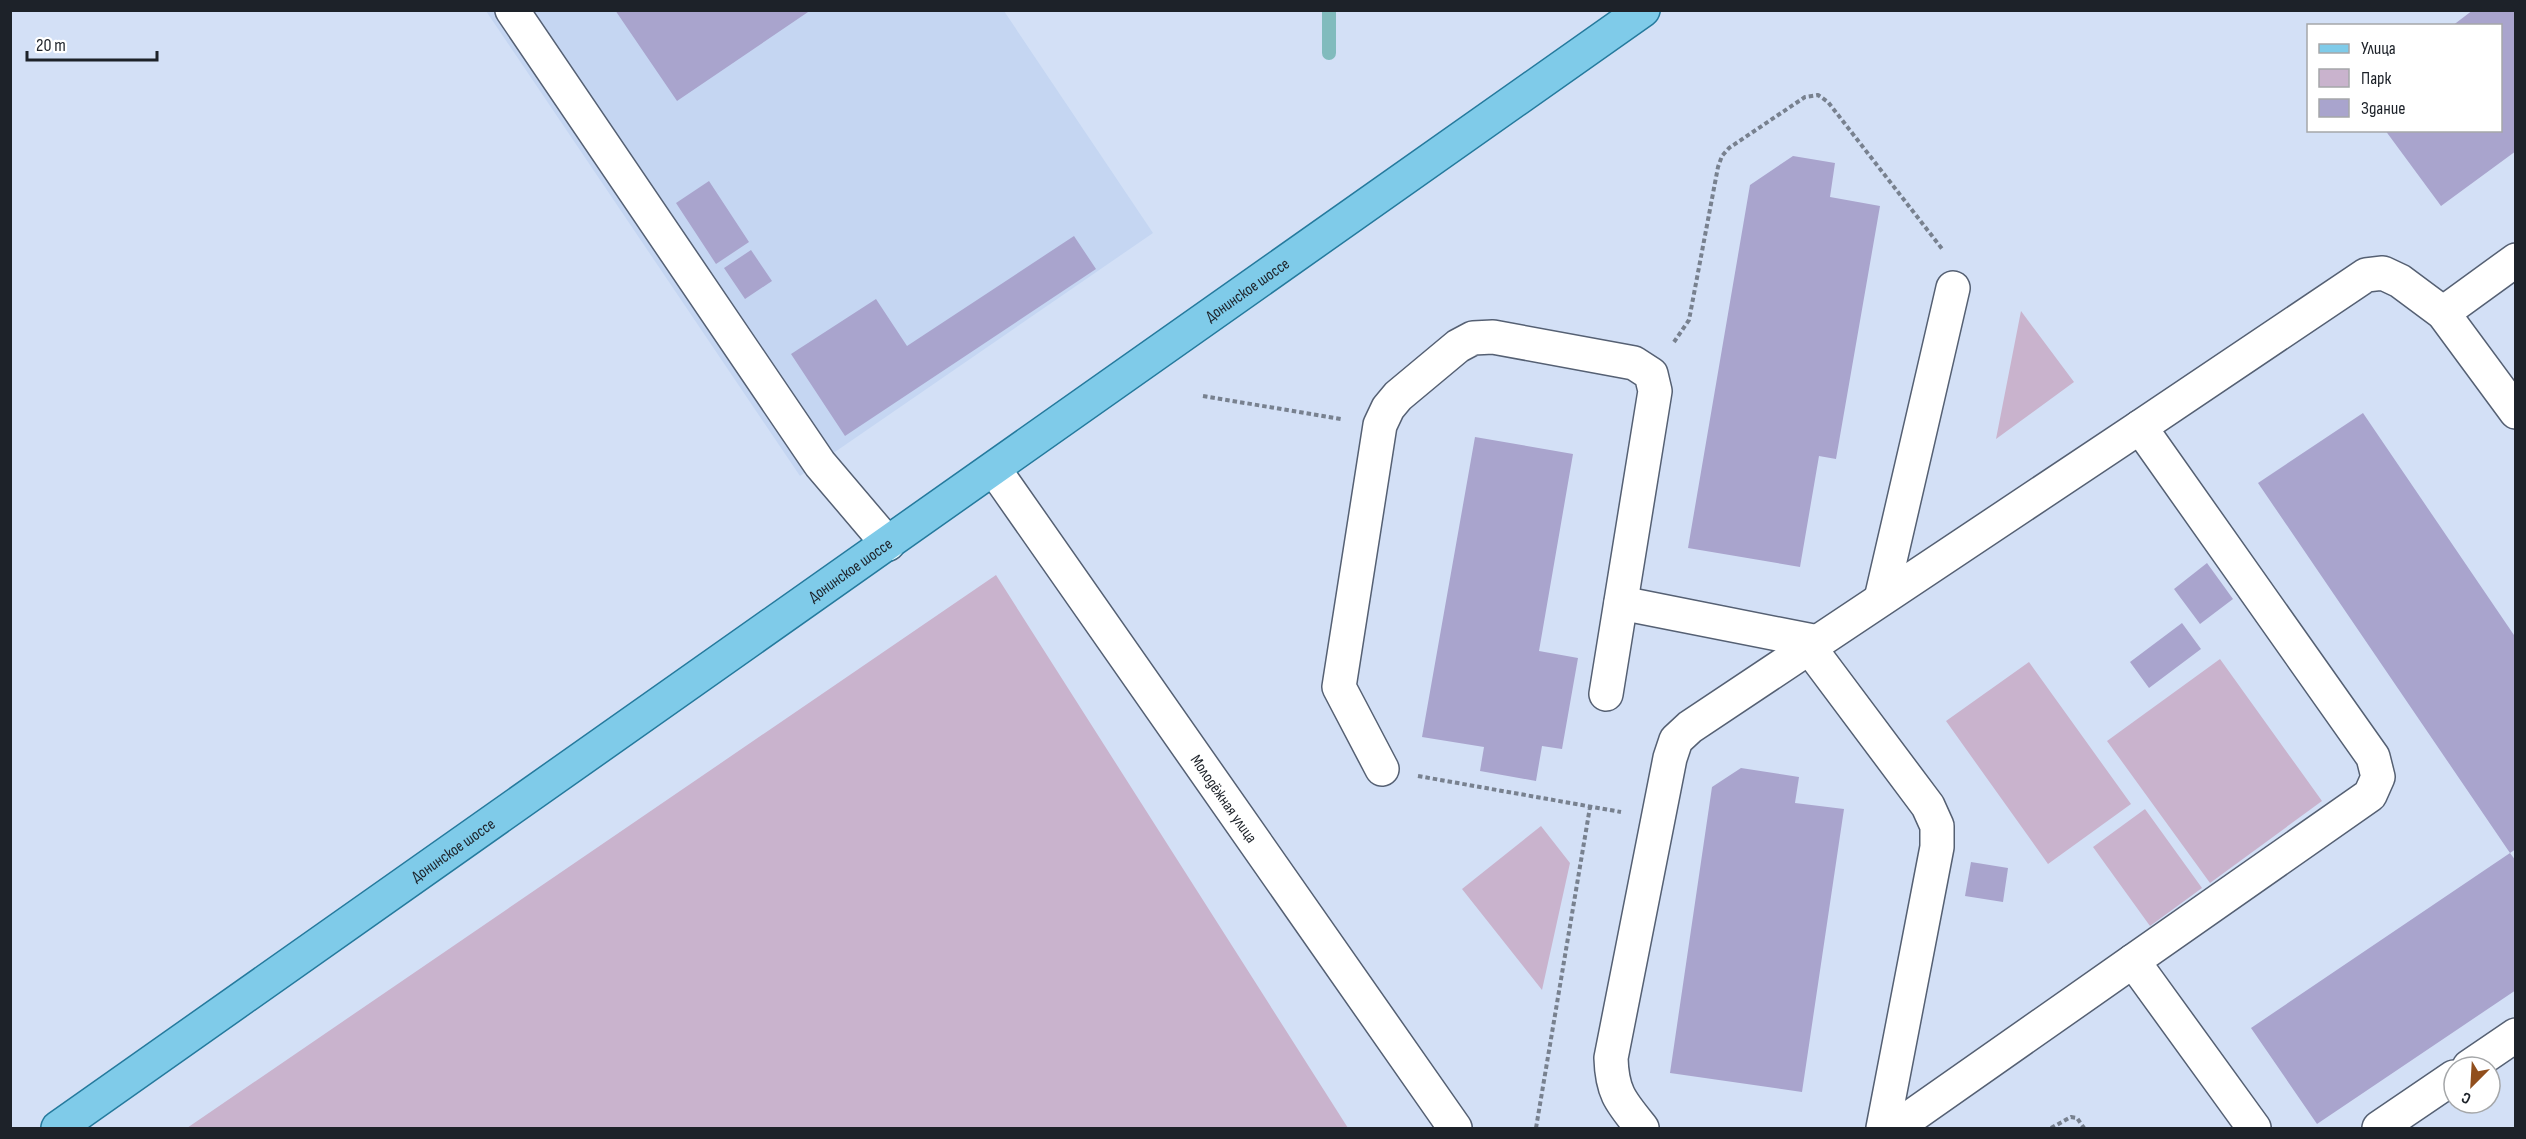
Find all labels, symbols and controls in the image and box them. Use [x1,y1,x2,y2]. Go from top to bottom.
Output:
scale bar [27,24,158,62]
legend [2307,24,2502,132]
text: 20 m [36,35,66,56]
text: Улица [2361,38,2396,59]
text: Парк [2361,68,2392,89]
text: Здание [2361,98,2406,119]
street label: Донинское шоссе [1202,254,1293,327]
street label: Донинское шоссе [805,535,896,607]
street label: Молодёжная улица [1186,752,1261,847]
street label: Донинское шоссе [408,815,499,887]
north arrow [2442,1055,2502,1115]
text: С [2459,1087,2474,1108]

